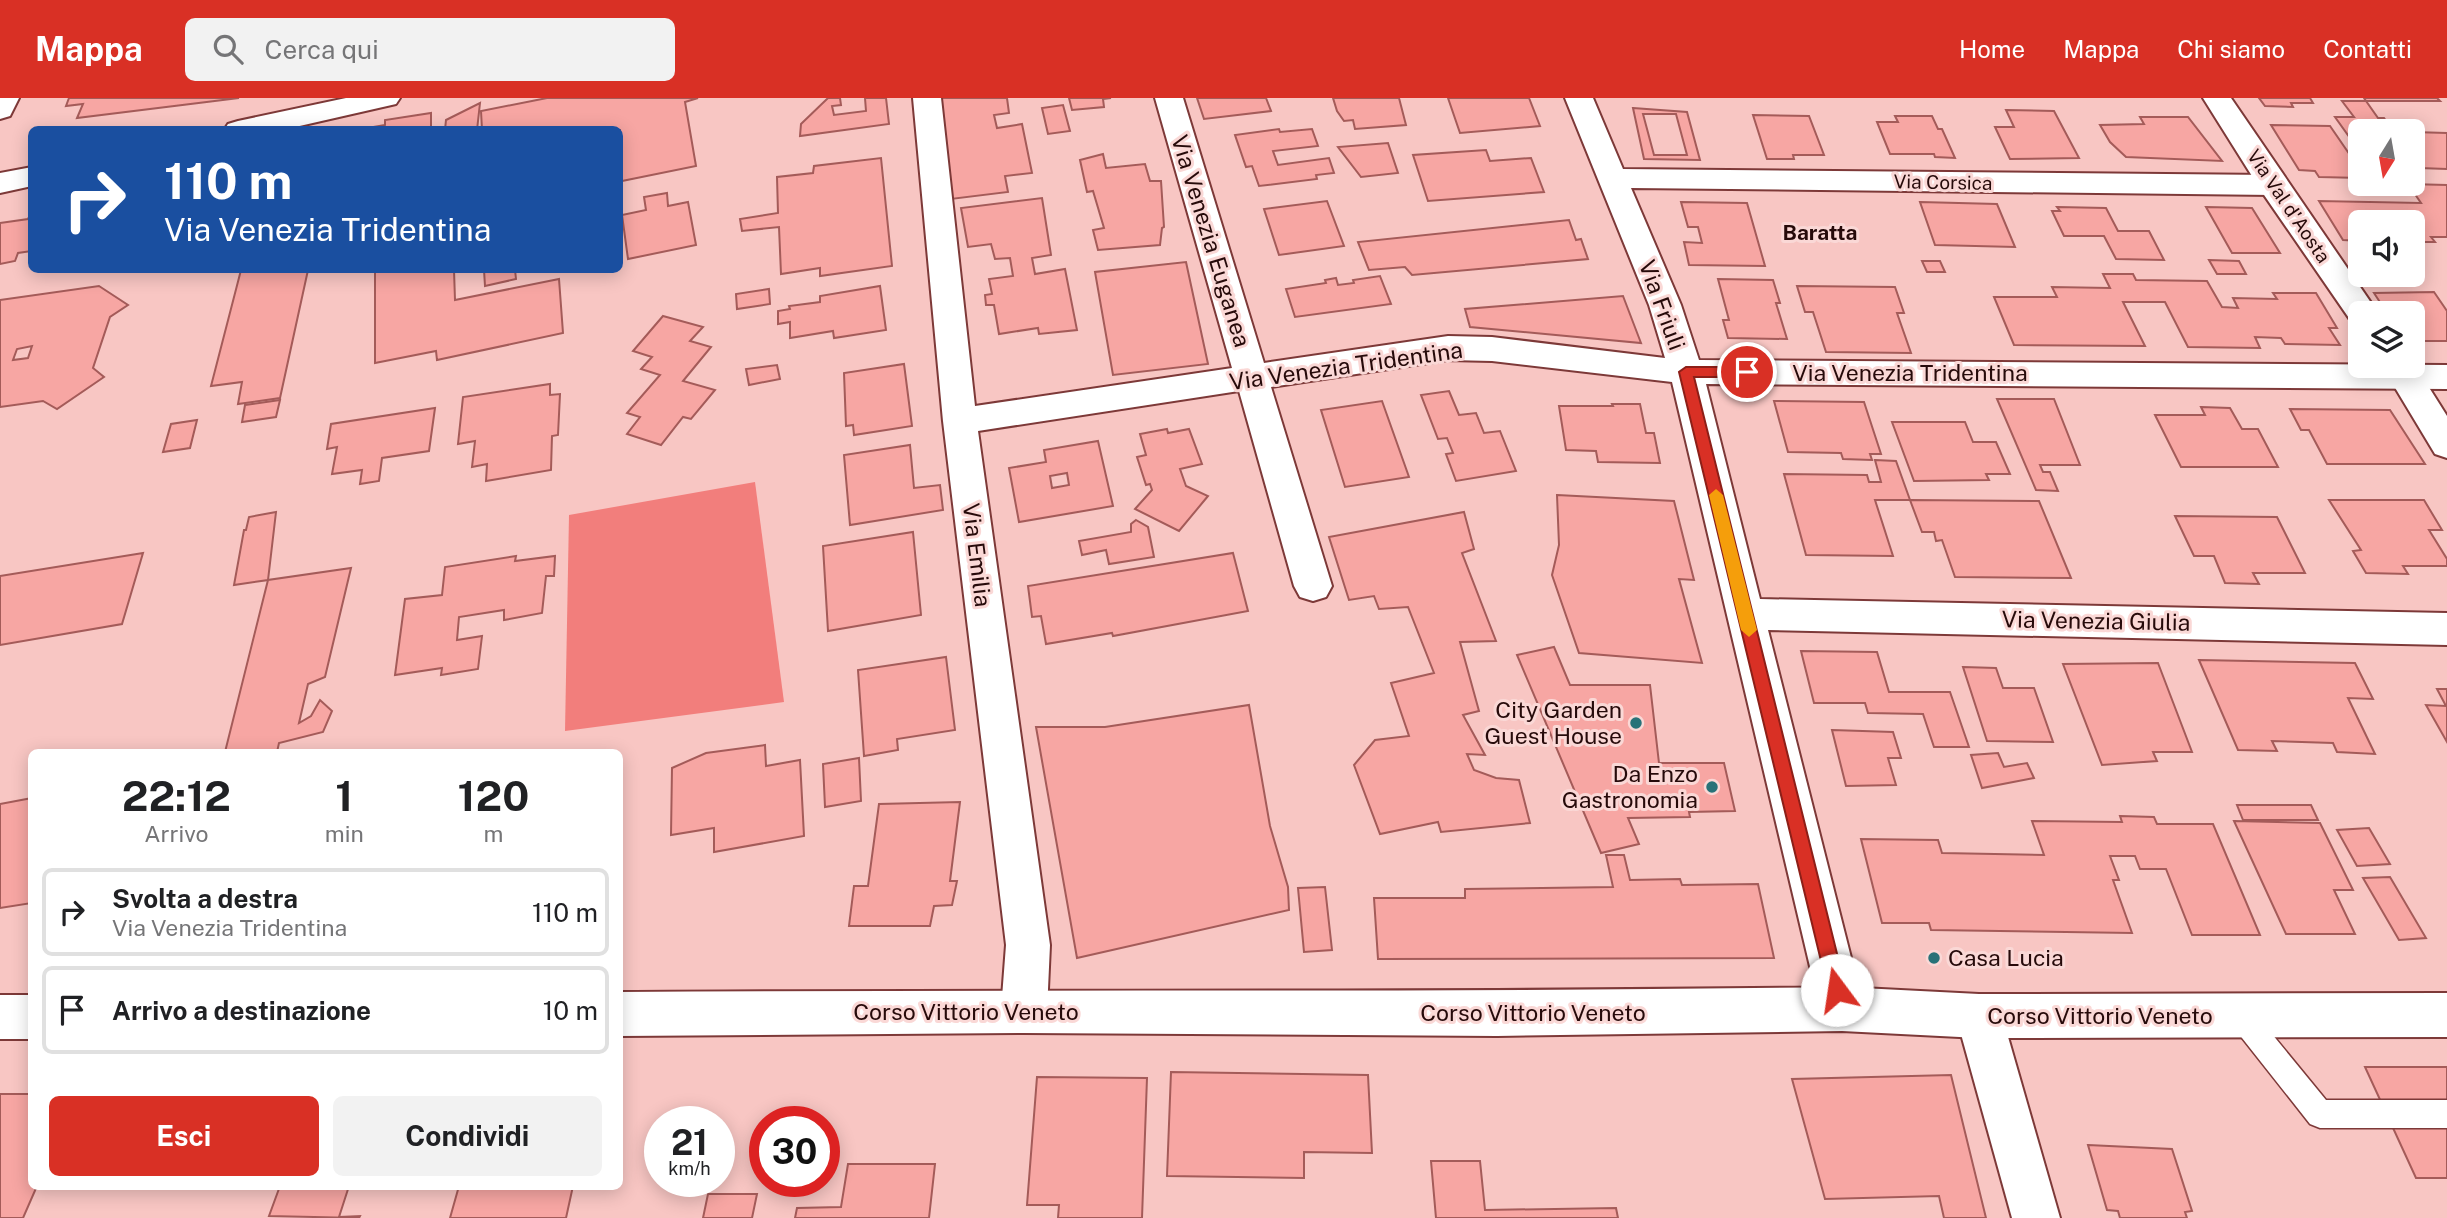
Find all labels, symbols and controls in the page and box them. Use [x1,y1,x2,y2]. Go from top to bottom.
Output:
search box [185,18,675,81]
text: Mappa [35,30,143,68]
icon: search [209,30,247,68]
text: Cerca qui [265,34,379,65]
text: Home [1959,35,2025,63]
text: Mappa [2063,35,2139,63]
text: Chi siamo [2177,35,2285,63]
text: Contatti [2323,35,2412,63]
north arrow [2348,119,2426,196]
map controls [2348,119,2425,378]
street label: Via Venezia Euganea [1166,131,1257,350]
street label: Via Val d'Aosta [2243,145,2335,267]
text: 110 m [164,152,292,210]
icon: right [49,154,140,245]
street label: Via Corsica [1893,170,1993,194]
button: sound [2348,210,2425,287]
text: Via Venezia Tridentina [164,211,491,248]
district label: Baratta [1783,220,1857,245]
street label: Via Friuli [1634,256,1691,354]
button: layers [2348,301,2425,378]
street label: Via Venezia Tridentina [1228,336,1464,395]
pin [1717,342,1777,402]
icon: arrive [1728,353,1766,391]
street label: Via Venezia Tridentina [1792,359,2028,386]
street label: Via Emilia [958,501,997,608]
street label: Via Venezia Giulia [2001,605,2191,636]
place label: City Garden Guest House [1484,696,1622,749]
marker: City Garden Guest House [1628,715,1644,731]
place label: Da Enzo Gastronomia [1562,760,1698,813]
text: 22:12 [122,771,231,820]
text: 1 [335,771,353,820]
text: 120 [458,771,529,820]
marker: Da Enzo Gastronomia [1704,779,1720,795]
text: Arrivo [144,820,209,847]
text: min [325,820,364,847]
text: m [483,820,503,847]
text: Svolta a destra [112,883,298,914]
icon: right [53,893,91,931]
text: 110 m [532,897,598,928]
text: Via Venezia Tridentina [112,914,347,941]
place label: Casa Lucia [1948,944,2064,971]
marker: Casa Lucia [1926,950,1942,966]
position arrow [1800,953,1874,1027]
icon: arrive [53,991,91,1029]
text: Arrivo a destinazione [112,995,371,1026]
text: 10 m [543,995,598,1026]
street label: Corso Vittorio Veneto [853,998,1079,1025]
street label: Corso Vittorio Veneto [1420,999,1646,1026]
street label: Corso Vittorio Veneto [1987,1002,2213,1029]
button: Esci [49,1096,319,1176]
button: Condividi [333,1096,602,1176]
speed limit sign: 30 [749,1106,840,1197]
text: 21 [671,1122,708,1163]
text: km/h [668,1158,711,1179]

